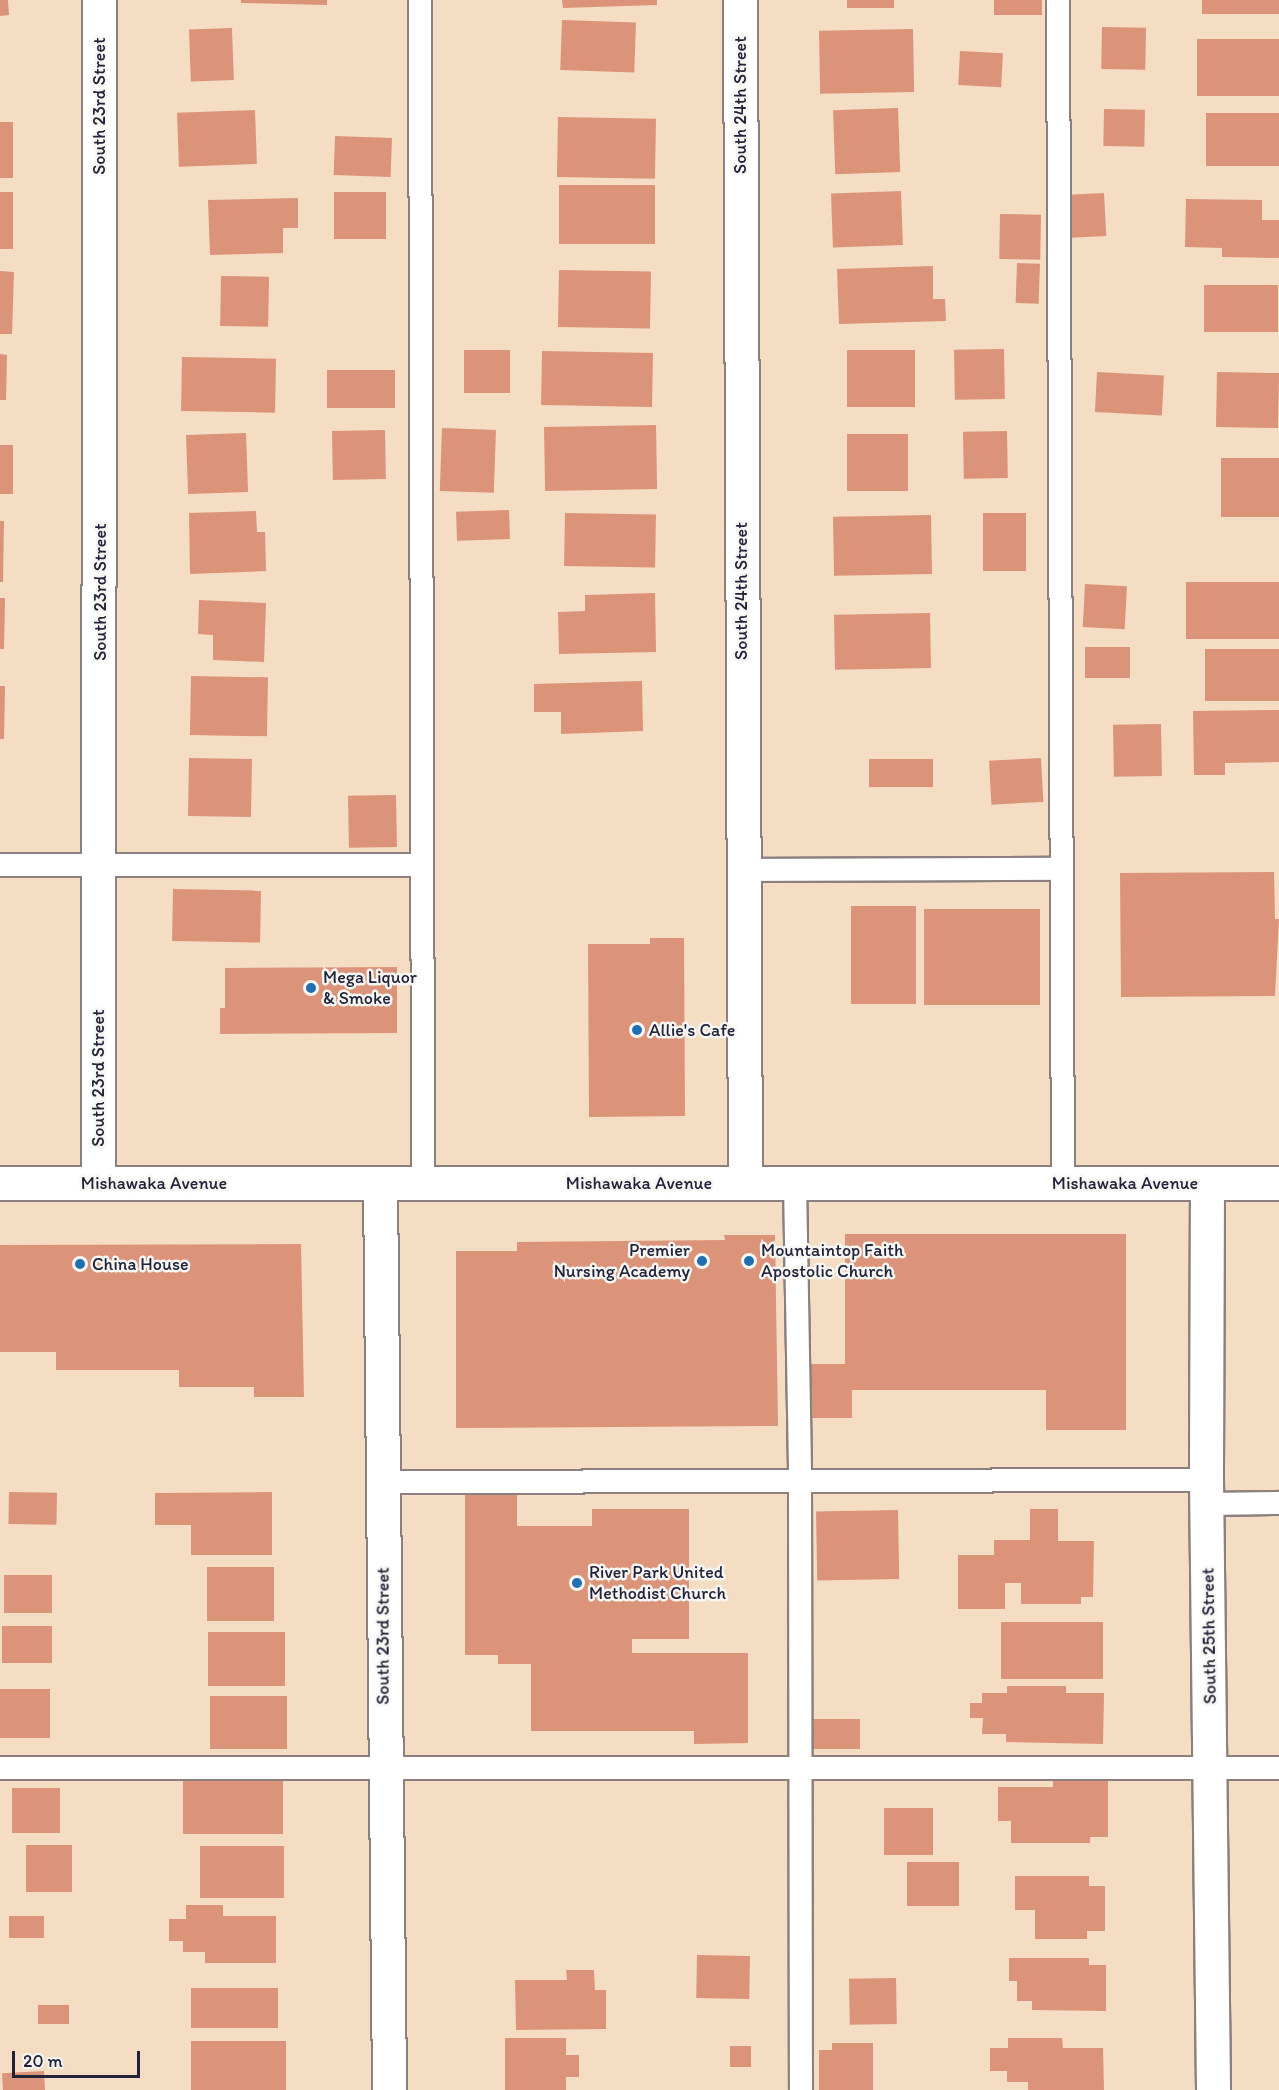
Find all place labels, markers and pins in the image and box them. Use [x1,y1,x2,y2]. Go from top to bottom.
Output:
place label: Mega Liquor & Smoke [323,967,417,1010]
marker: Mega Liquor & Smoke [304,981,318,995]
place label: Allie's Cafe [649,1019,736,1041]
marker: Allie's Cafe [630,1023,644,1037]
place label: Premier Nursing Academy [554,1240,690,1282]
place label: Mountaintop Faith Apostolic Church [761,1240,903,1282]
place label: China House [92,1253,189,1275]
marker: Premier Nursing Academy [695,1254,709,1268]
marker: Mountaintop Faith Apostolic Church [742,1254,756,1268]
marker: China House [73,1257,87,1271]
place label: River Park United Methodist Church [589,1562,726,1604]
marker: River Park United Methodist Church [570,1576,584,1590]

